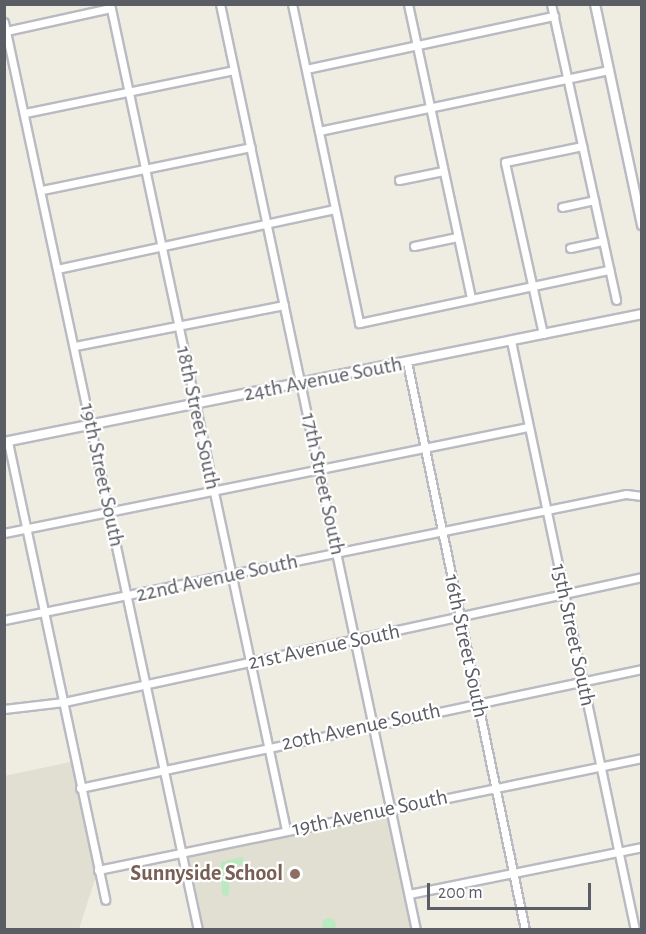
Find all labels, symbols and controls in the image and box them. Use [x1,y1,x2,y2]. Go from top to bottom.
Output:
street label: 18th Street South [170,344,226,492]
street label: 24th Avenue South [242,351,404,407]
street label: 19th Street South [74,401,130,549]
street label: 17th Street South [295,411,351,557]
street label: 22nd Avenue South [134,548,300,608]
street label: 15th Street South [545,561,601,709]
street label: 16th Street South [438,572,494,720]
street label: 21st Avenue South [246,618,402,676]
street label: 20th Avenue South [279,697,443,757]
street label: 19th Avenue South [290,784,450,842]
place label: Sunnyside School [130,861,283,887]
marker: Sunnyside School [288,867,302,881]
scale bar [430,871,594,909]
text: 200 m [438,884,483,902]

